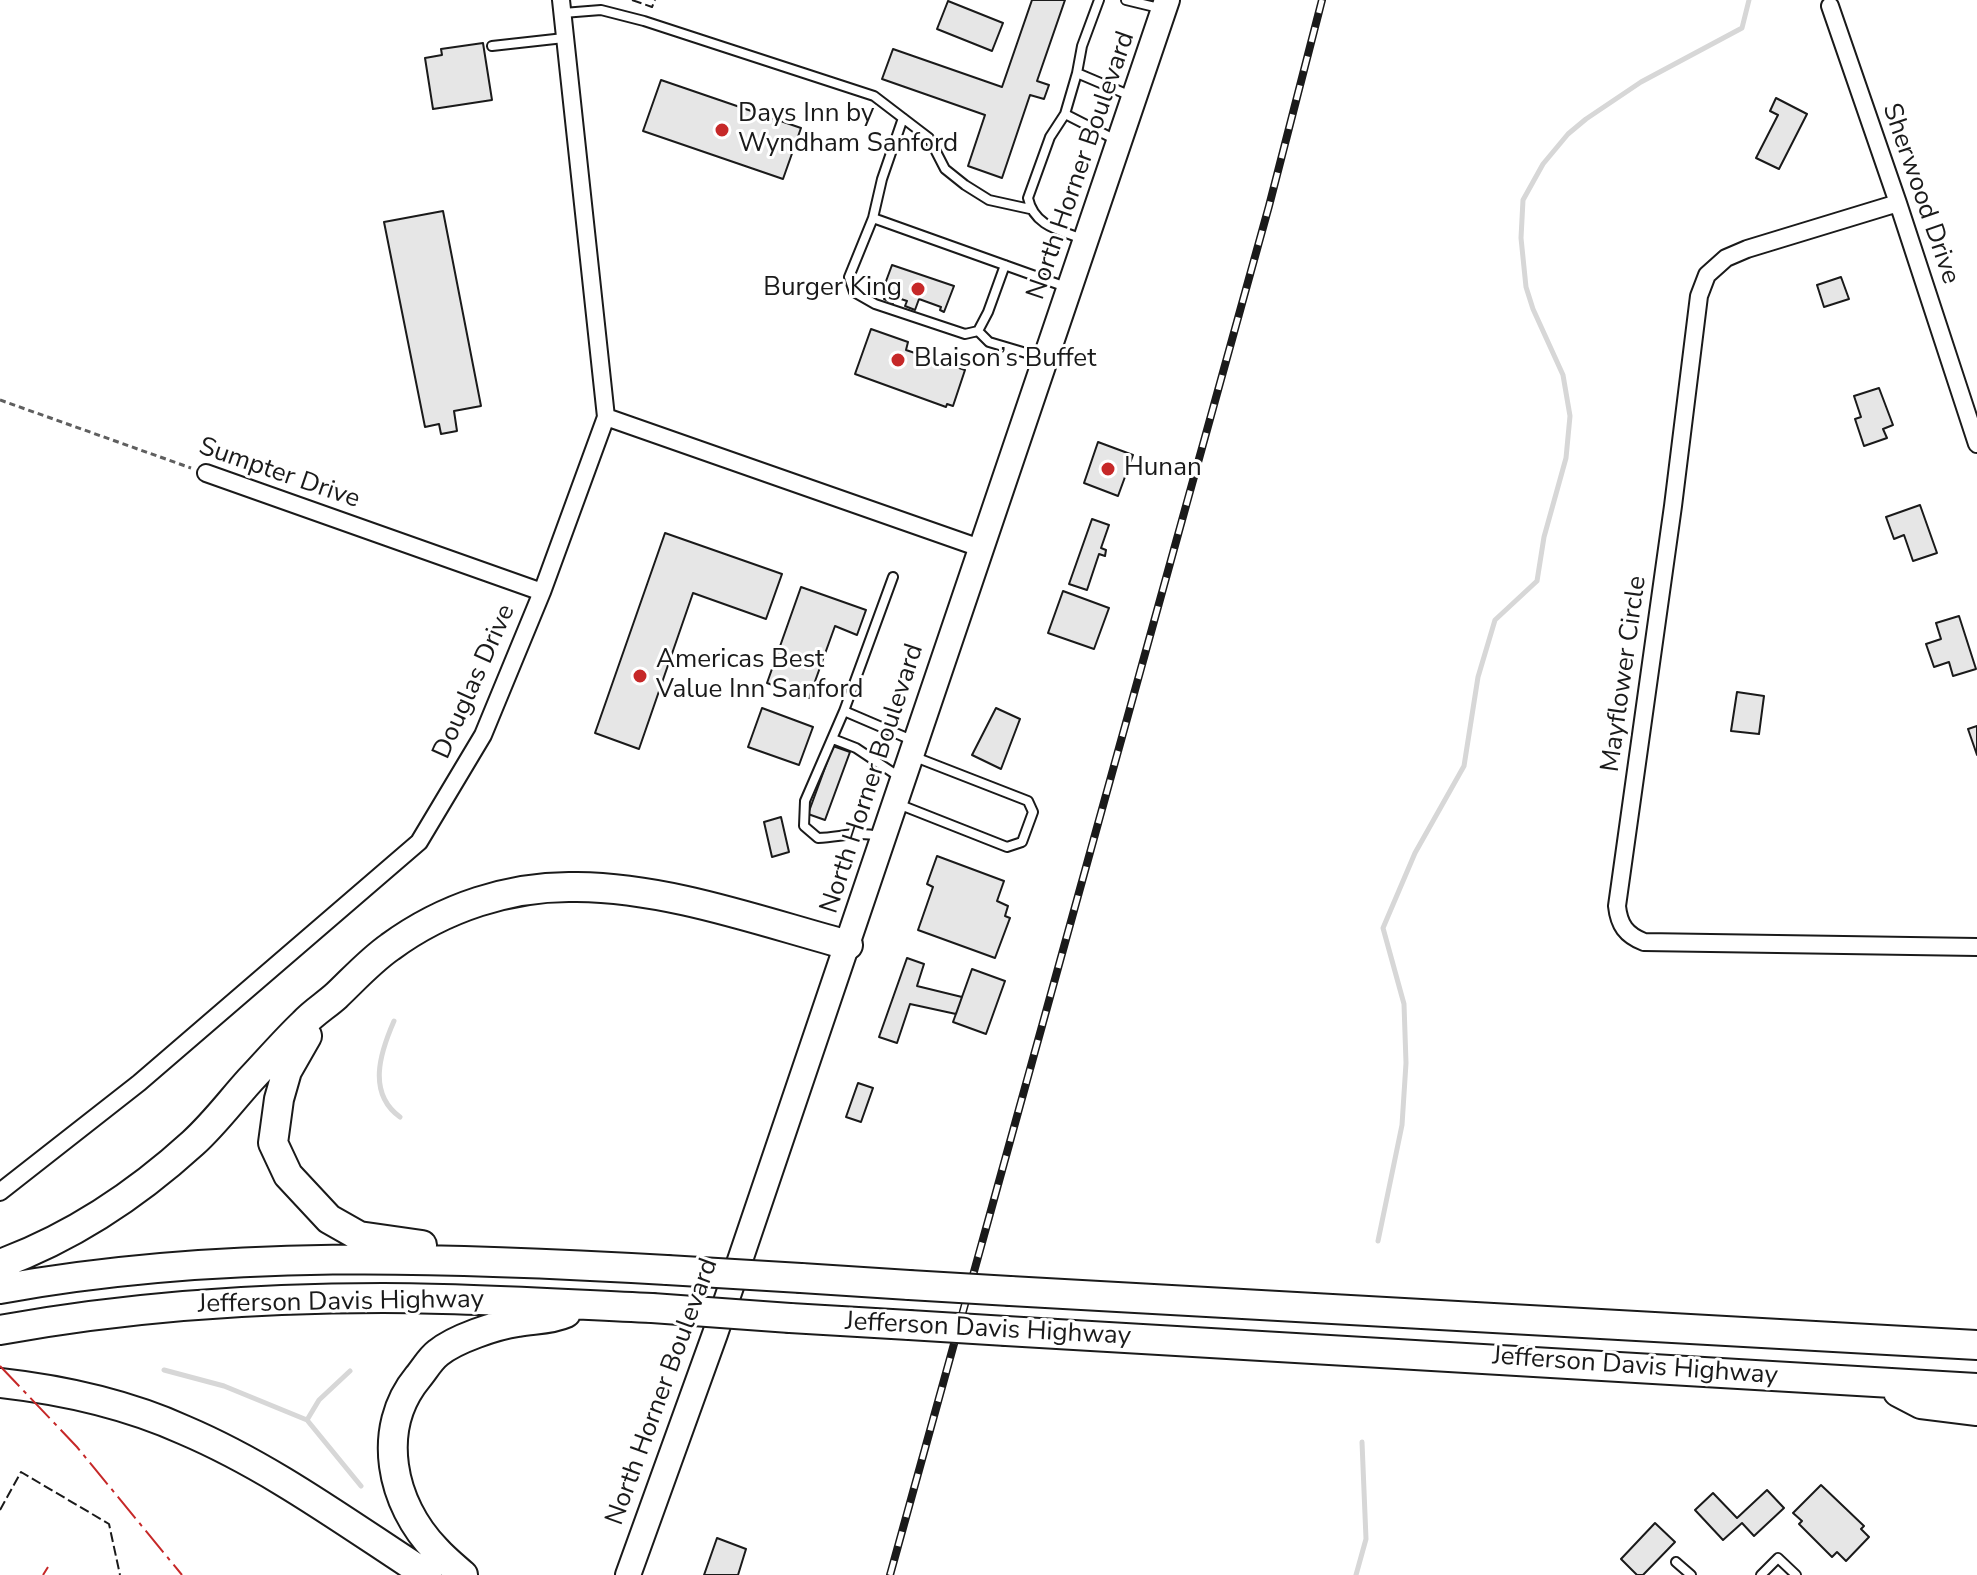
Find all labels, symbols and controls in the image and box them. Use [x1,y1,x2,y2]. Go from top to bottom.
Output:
street label: North Horner Boulevard [1021,28,1143,304]
place label: Days Inn by Wyndham Sanford [738,99,958,160]
street label: Sherwood Drive [1875,100,1965,288]
marker: Days Inn by Wyndham Sanford [713,121,731,139]
place label: Burger King [763,273,902,305]
marker: Burger King [909,280,927,298]
place label: Blaison’s Buffet [914,344,1096,376]
marker: Blaison’s Buffet [889,351,907,369]
street label: Sumpter Drive [194,432,364,516]
place label: Hunan [1124,453,1202,485]
marker: Hunan [1099,460,1117,478]
street label: Mayflower Circle [1596,574,1654,774]
street label: Douglas Drive [427,600,523,764]
street label: North Horner Boulevard [815,640,931,918]
place label: Americas Best Value Inn Sanford [656,645,863,706]
marker: Americas Best Value Inn Sanford [631,667,649,685]
street label: North Horner Boulevard [600,1254,726,1530]
street label: Jefferson Davis Highway [198,1285,484,1321]
street label: Jefferson Davis Highway [844,1307,1132,1353]
street label: Jefferson Davis Highway [1491,1341,1779,1393]

